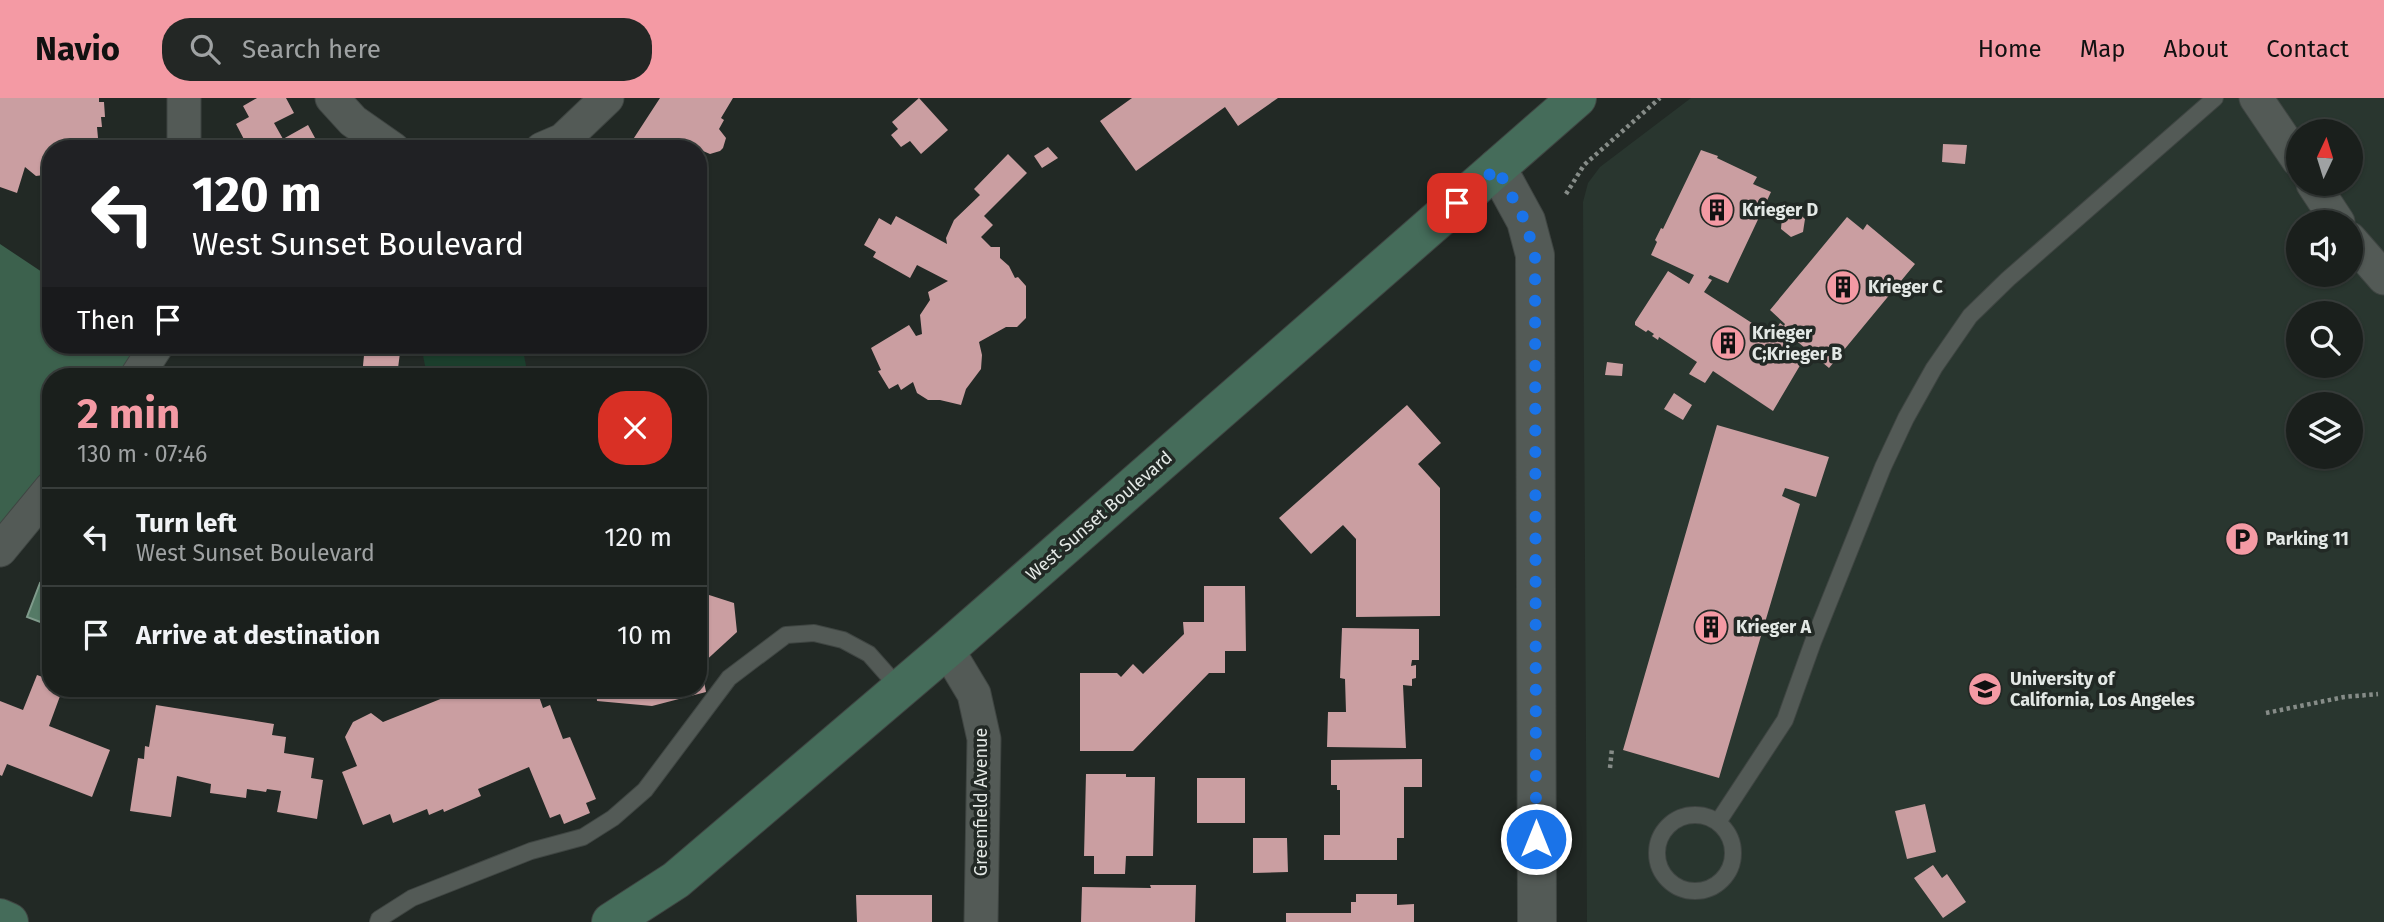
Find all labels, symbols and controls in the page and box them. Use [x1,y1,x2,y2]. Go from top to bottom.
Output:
search box [162,18,652,81]
text: Navio [35,29,120,69]
icon: search [186,30,224,68]
text: Search here [242,34,381,65]
text: Home [1978,35,2042,63]
text: Map [2080,35,2126,63]
text: About [2164,35,2228,63]
text: Contact [2266,35,2349,63]
north arrow [2286,119,2362,196]
map controls [2286,119,2363,469]
text: 120 m [192,165,322,224]
icon: left [77,168,168,259]
pin [1427,173,1487,233]
icon: arrive [1438,184,1476,222]
building icon: Krieger D [1698,191,1736,229]
place label: Krieger D [1742,199,1819,221]
button: sound [2286,210,2363,287]
text: West Sunset Boulevard [192,225,524,263]
building icon: Krieger C [1824,268,1862,306]
place label: Krieger C [1868,276,1944,298]
icon: arrive [149,301,187,339]
button: search [2286,301,2363,378]
text: Then [77,305,135,336]
place label: Krieger C;Krieger B [1752,322,1842,365]
building icon: Krieger C;Krieger B [1709,324,1747,362]
text: 2 min [77,389,180,439]
button: close [598,391,672,465]
button: layers [2286,392,2363,469]
text: 130 m · 07:46 [77,440,207,468]
street label: West Sunset Boulevard [1021,446,1177,586]
text: Turn left [136,508,237,539]
icon: left [77,518,115,556]
parking icon: Parking 11 [2223,520,2261,558]
text: 120 m [604,522,672,553]
place label: Parking 11 [2266,528,2349,550]
text: West Sunset Boulevard [136,539,375,567]
building icon: Krieger A [1692,608,1730,646]
icon: arrive [77,616,115,654]
place label: Krieger A [1736,616,1812,638]
text: Arrive at destination [136,620,380,651]
text: 10 m [617,620,672,651]
place label: University of California, Los Angeles [2010,668,2195,711]
school or university icon: University of California, Los Angeles [1966,670,2004,708]
street label: Greenfield Avenue [970,728,992,876]
position arrow [1499,802,1573,876]

